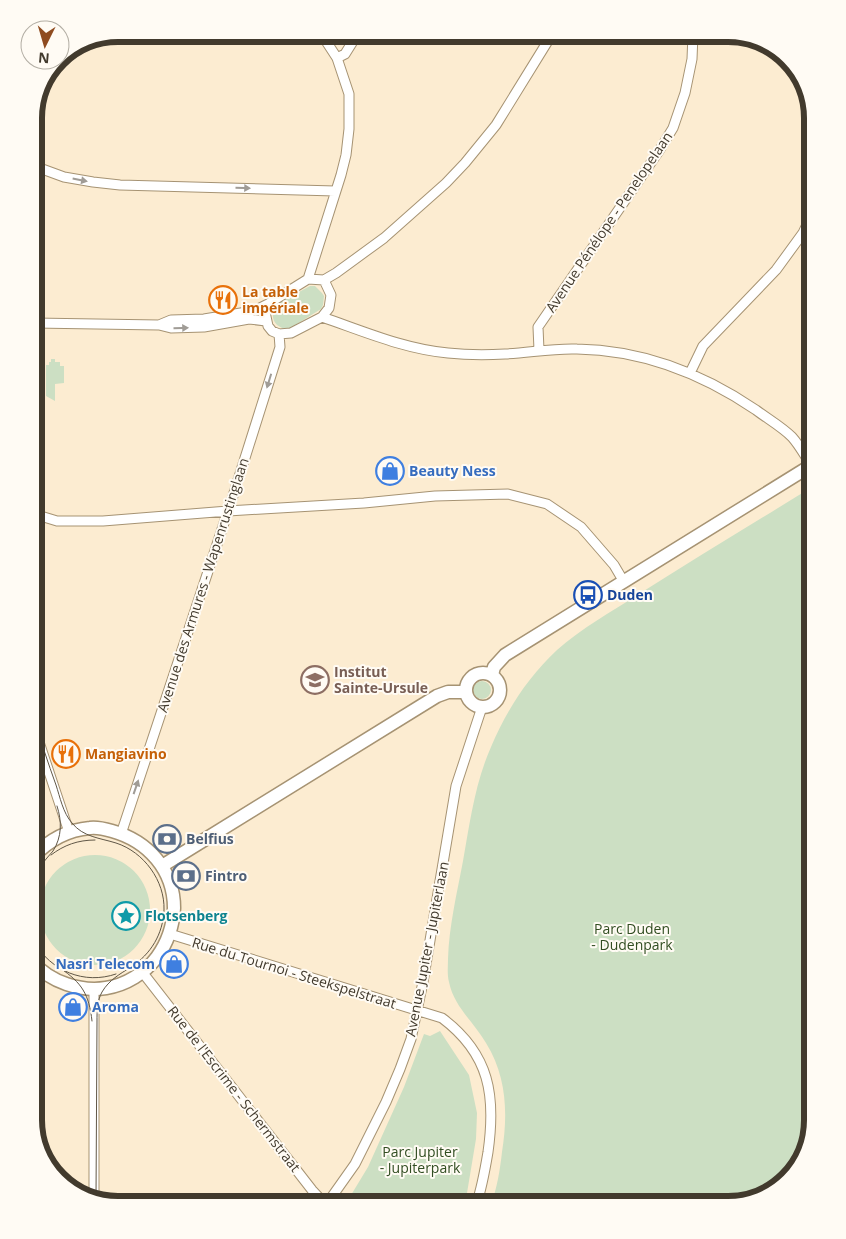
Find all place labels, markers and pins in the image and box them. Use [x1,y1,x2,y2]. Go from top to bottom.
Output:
place label: La table impériale [242,282,309,317]
restaurant icon: La table impériale [208,285,238,315]
shop icon: Beauty Ness [375,456,405,486]
place label: Beauty Ness [409,461,496,480]
bus stop icon: Duden [573,580,603,610]
place label: Duden [607,585,653,604]
place label: Institut Sainte-Ursule [334,662,428,697]
school or university icon: Institut Sainte-Ursule [300,665,330,695]
restaurant icon: Mangiavino [51,739,81,769]
place label: Mangiavino [85,744,167,763]
bank icon: Belfius [152,824,182,854]
place label: Belfius [186,829,234,848]
bank icon: Fintro [171,861,201,891]
place label: Fintro [205,866,248,885]
place icon: Flotsenberg [111,901,141,931]
place label: Flotsenberg [145,906,228,925]
shop icon: Nasri Telecom [159,949,189,979]
place label: Nasri Telecom [55,954,155,973]
shop icon: Aroma [58,992,88,1022]
place label: Aroma [92,997,139,1016]

